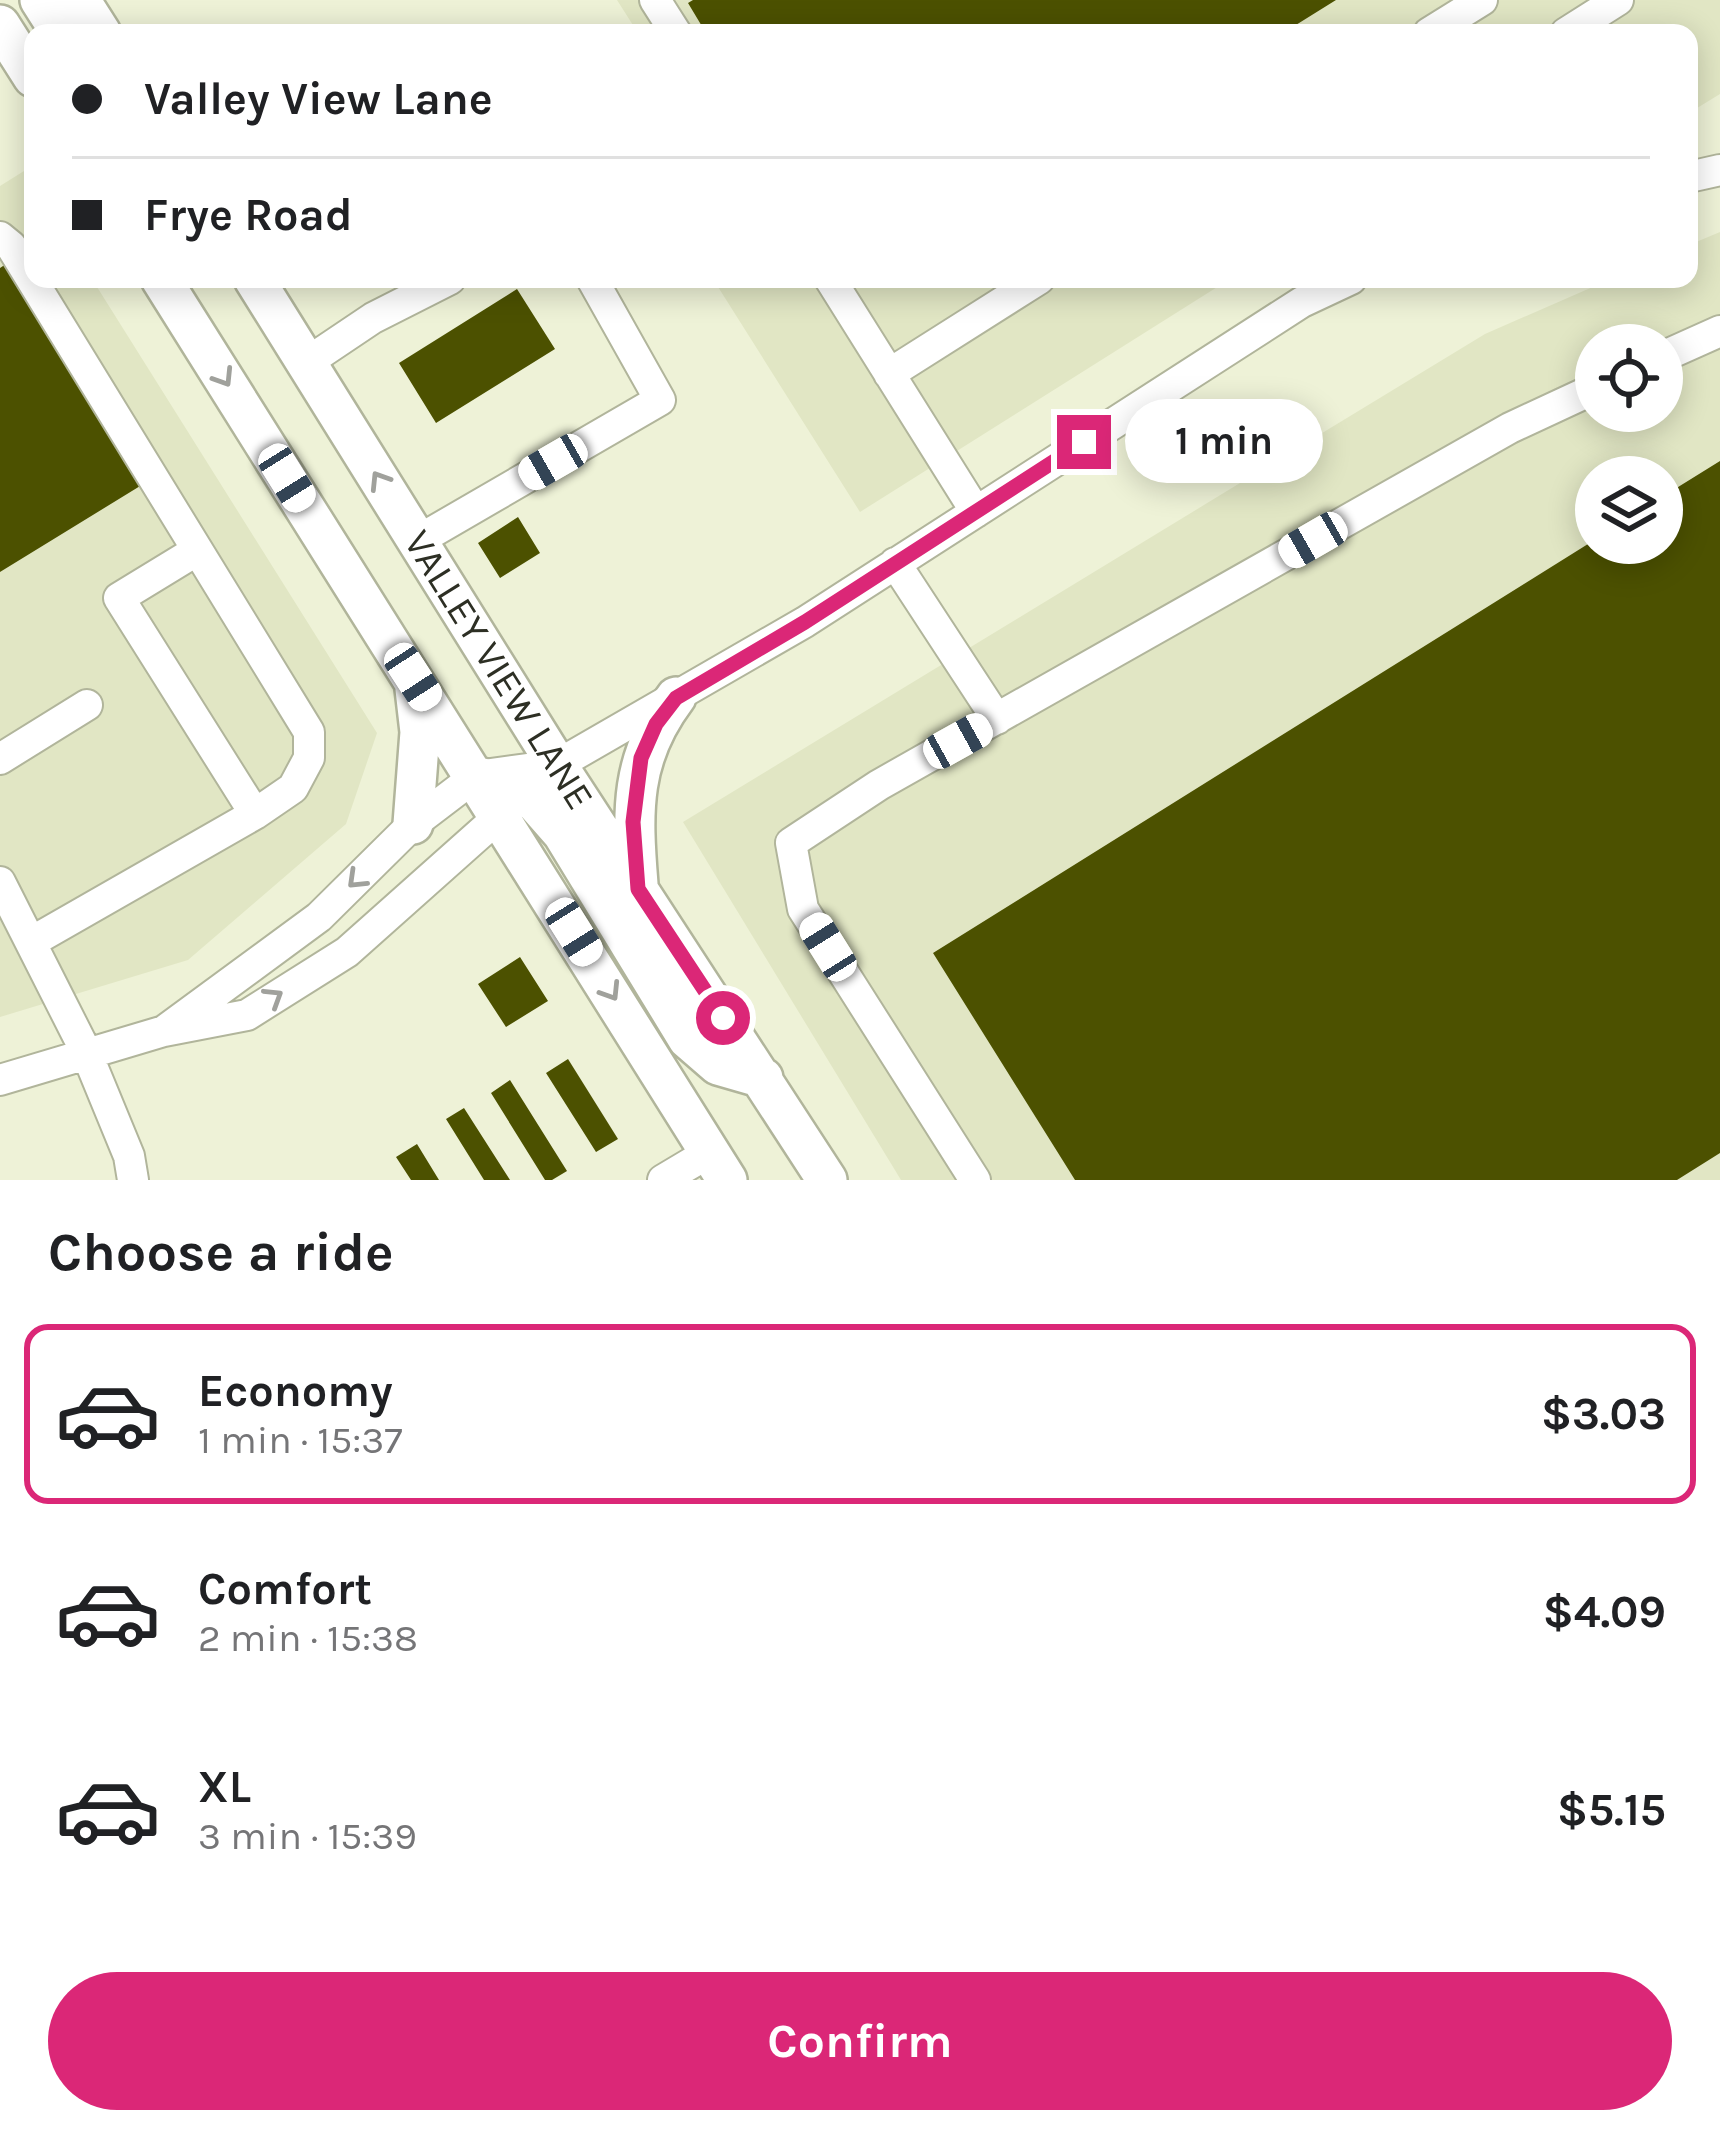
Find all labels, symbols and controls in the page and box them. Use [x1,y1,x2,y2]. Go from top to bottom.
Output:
text: Valley View Lane [144,73,493,125]
text: Frye Road [144,189,353,241]
map controls [1575,324,1683,564]
button: locate [1575,324,1683,432]
one-way arrow [209,365,232,387]
callout: 1 min [1126,400,1324,484]
route end [1057,415,1111,469]
text: 1 min [1175,418,1273,464]
car [513,428,593,496]
car [253,438,321,518]
button: layers [1575,456,1683,564]
one-way arrow [371,471,393,493]
car [1273,506,1353,574]
street label: VALLEY VIEW LANE [395,522,603,818]
car [378,637,448,717]
car [918,708,998,774]
one-way arrow [348,866,370,888]
car [540,892,608,972]
car [794,907,862,987]
one-way arrow [596,979,619,1001]
one-way arrow [261,990,283,1012]
route start [696,991,750,1045]
text: Choose a ride [48,1220,394,1284]
icon: car [54,1360,162,1468]
text: Economy [198,1365,393,1417]
text: $3.03 [1541,1388,1666,1440]
text: 1 min · 15:37 [198,1417,403,1463]
icon: car [54,1558,162,1666]
text: Comfort [198,1563,372,1615]
text: $4.09 [1543,1586,1666,1638]
text: 2 min · 15:38 [198,1615,418,1661]
icon: car [54,1756,162,1864]
text: XL [198,1761,251,1813]
text: $5.15 [1557,1784,1666,1836]
text: 3 min · 15:39 [198,1813,417,1859]
button: Confirm [48,1972,1672,2110]

